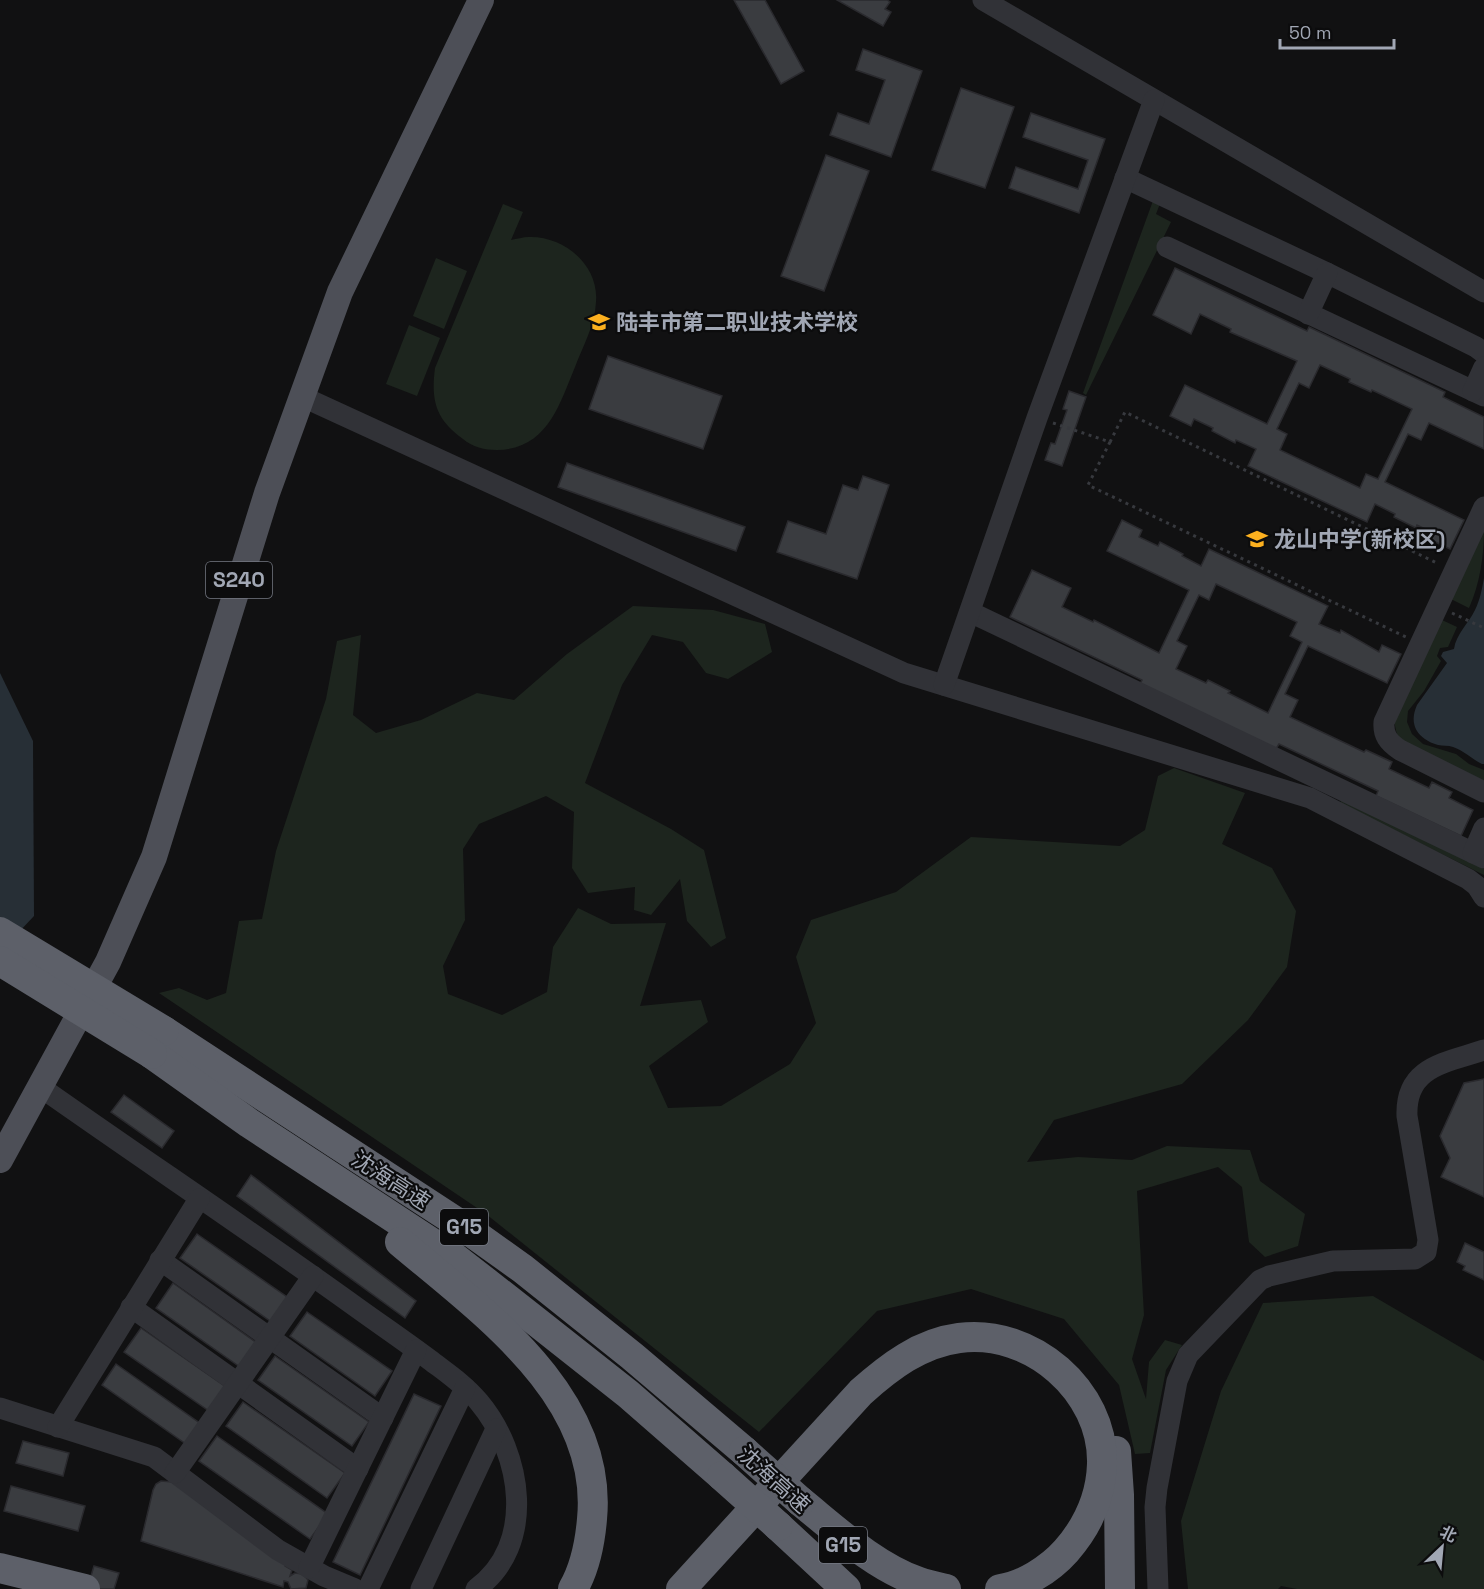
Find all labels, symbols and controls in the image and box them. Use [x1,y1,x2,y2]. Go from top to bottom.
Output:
scale bar [1280,12,1394,50]
text: 50 m [1289,21,1331,44]
place label: 陆丰市第二职业技术学校 [616,308,858,336]
school or university icon: 陆丰市第二职业技术学校 [587,310,611,334]
place label: 龙山中学(新校区) [1274,525,1445,553]
school or university icon: 龙山中学(新校区) [1245,527,1269,551]
road number: S240 [206,562,272,598]
street label: 沈海高速 [346,1144,436,1216]
road number: G15 [440,1209,488,1245]
street label: 沈海高速 [732,1439,816,1519]
north arrow [1412,1517,1472,1577]
text: 北 [1437,1521,1460,1547]
road number: G15 [819,1527,867,1563]

